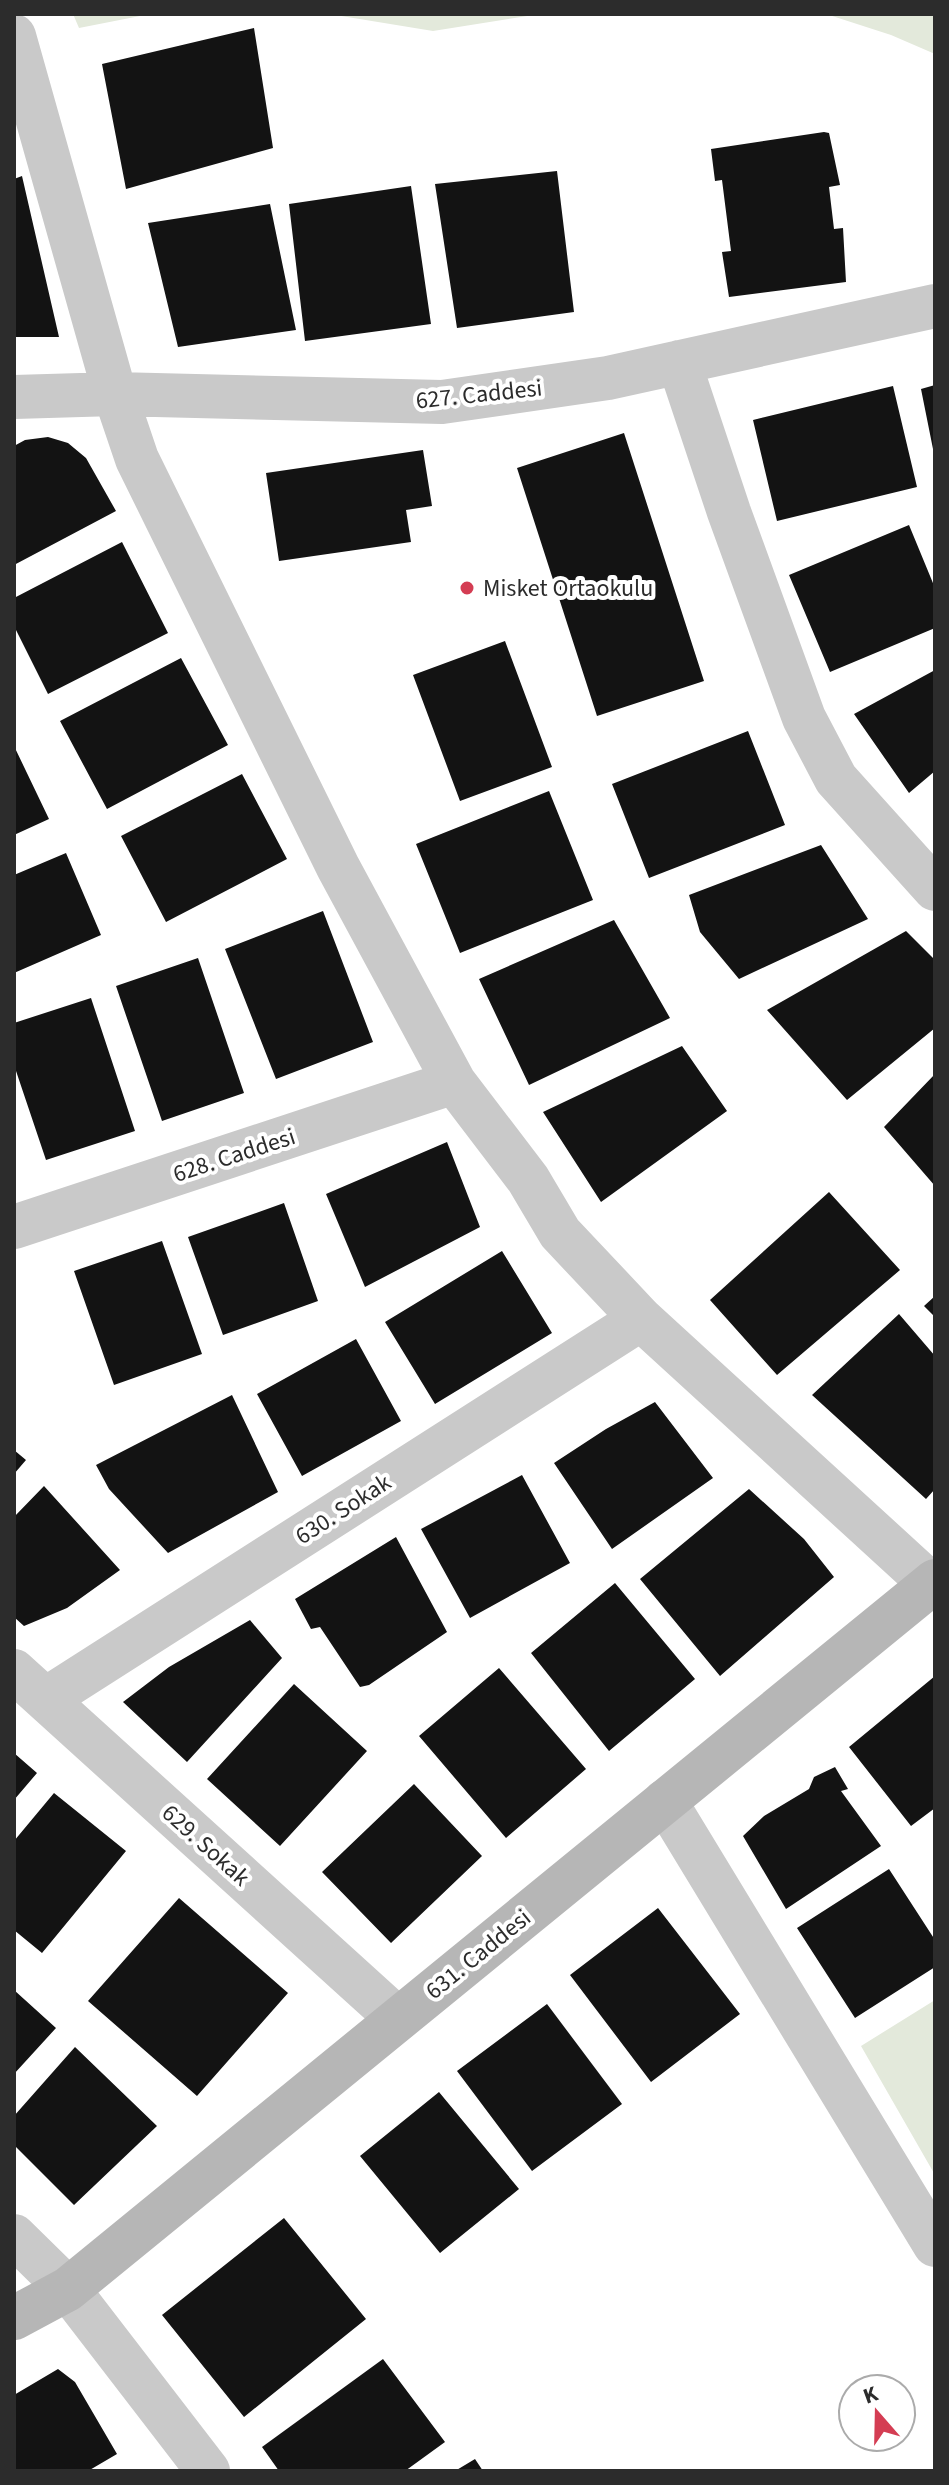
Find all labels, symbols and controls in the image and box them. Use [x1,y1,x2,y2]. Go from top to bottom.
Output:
street label: 627. Caddesi [414,370,544,419]
place label: Misket Ortaokulu [483,571,653,606]
marker: Misket Ortaokulu [458,579,476,597]
street label: 628. Caddesi [168,1119,300,1192]
street label: 630. Sokak [288,1465,398,1554]
street label: 629. Sokak [154,1796,258,1895]
street label: 631. Caddesi [418,1901,539,2008]
north arrow [837,2373,917,2453]
text: K [859,2378,883,2412]

